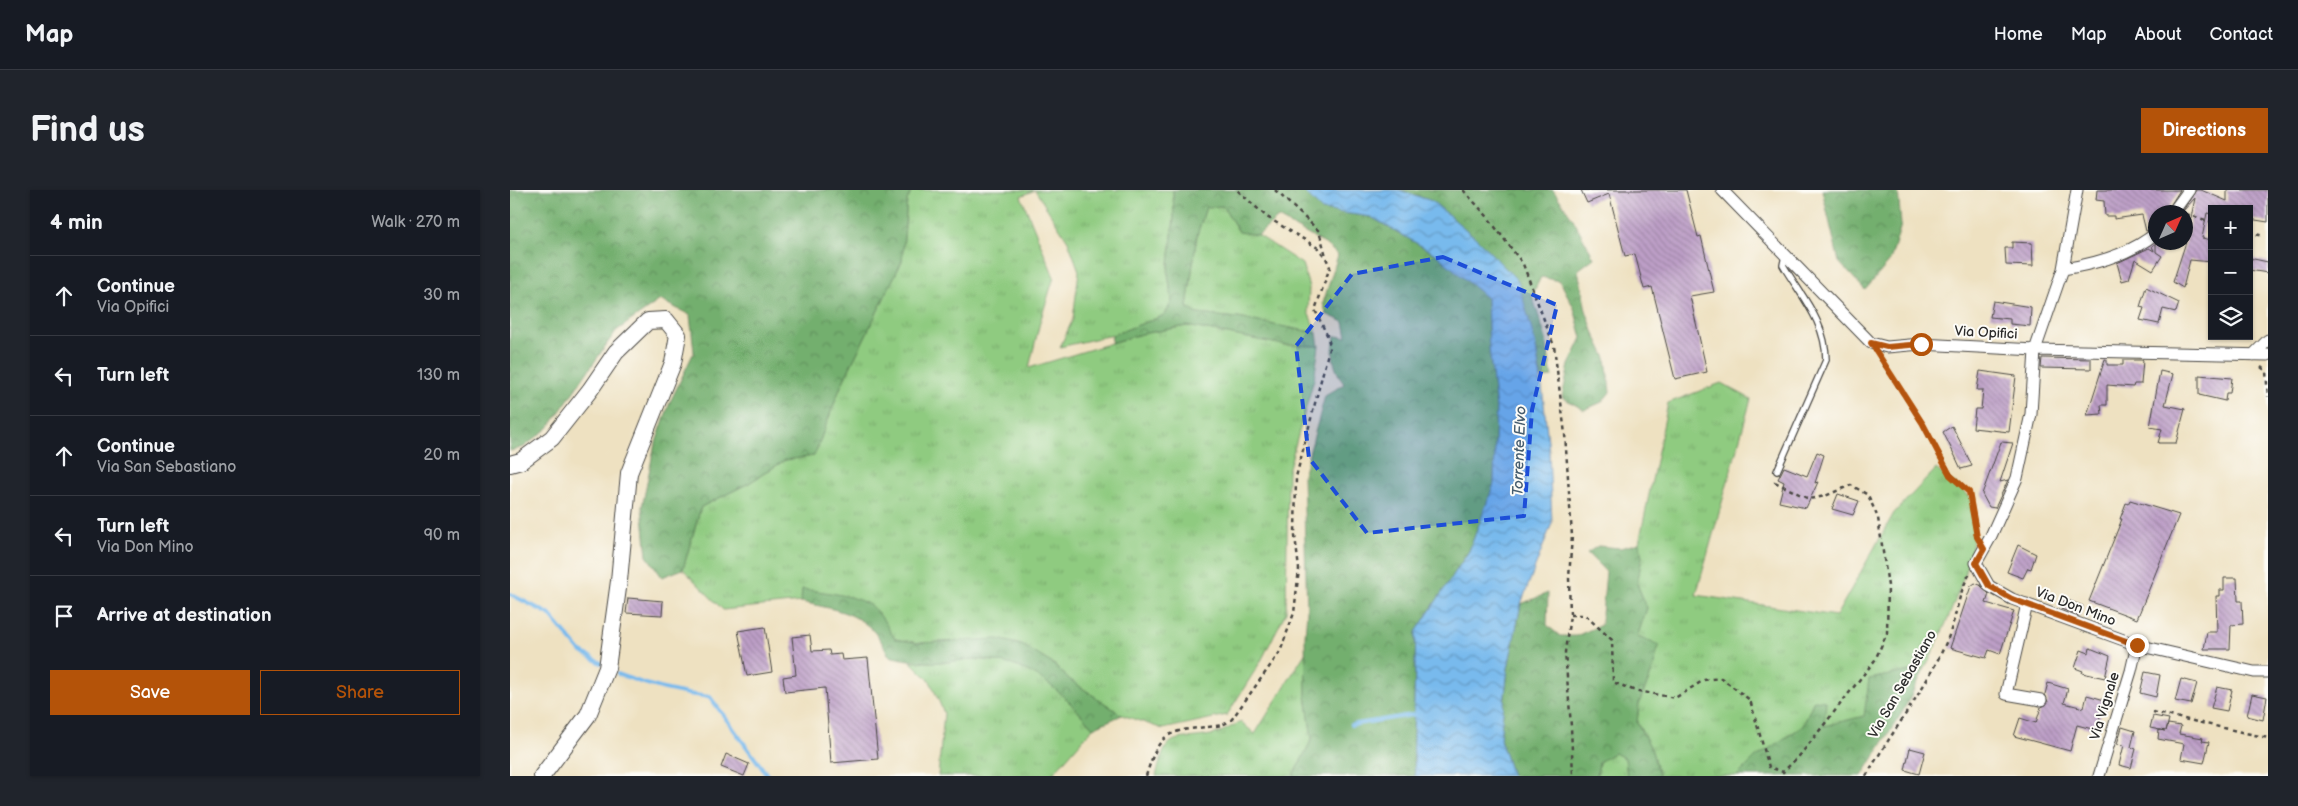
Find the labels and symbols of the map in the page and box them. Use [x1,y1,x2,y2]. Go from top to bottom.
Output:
north arrow [2148,205,2193,250]
street label: Via Opifici [1954,322,2018,343]
route start [1910,333,1933,356]
water label: Torrente Elvo [1508,406,1531,496]
street label: Via Don Mino [2033,583,2118,630]
street label: Via San Sebastiano [1865,627,1940,741]
route end [2126,634,2149,657]
street label: Via Vignale [2086,670,2123,742]

